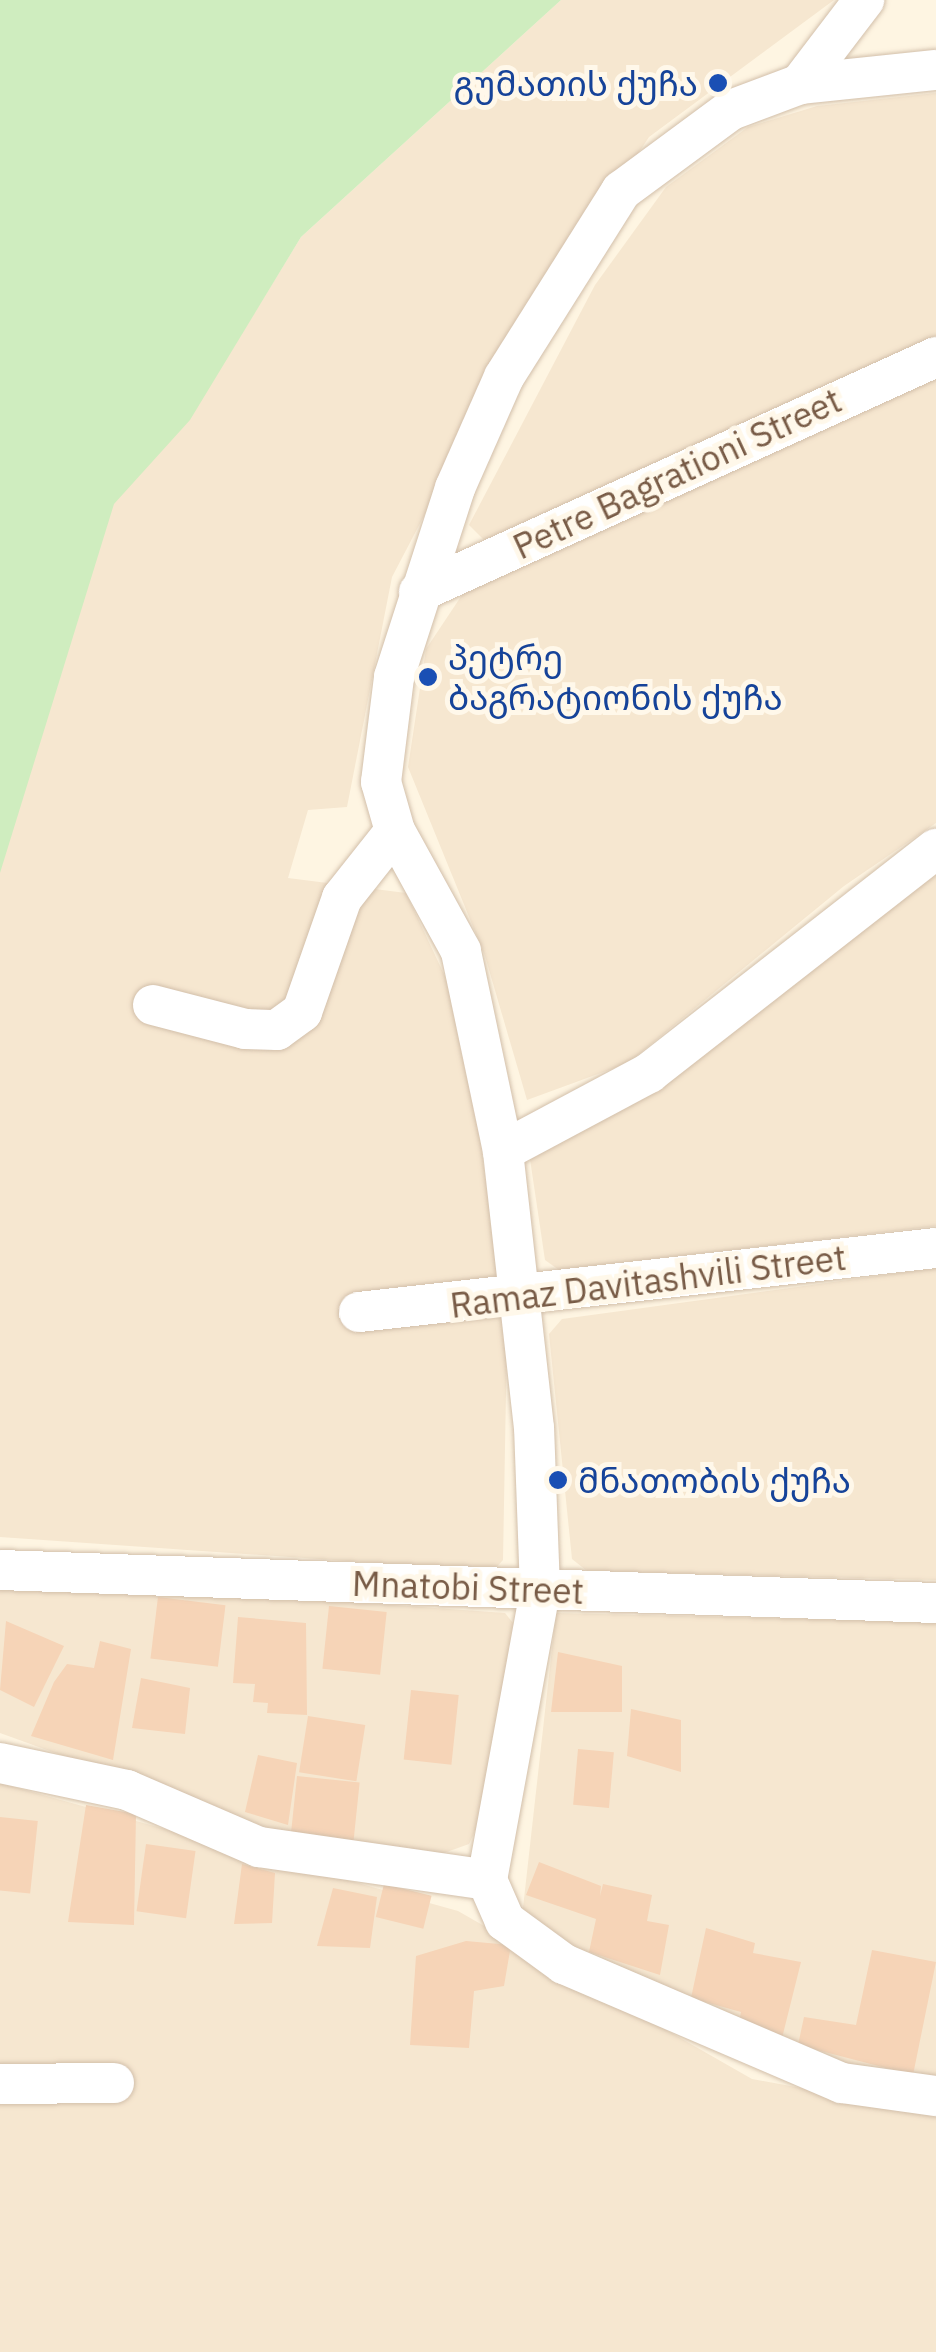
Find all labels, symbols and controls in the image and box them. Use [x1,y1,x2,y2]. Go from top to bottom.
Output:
place label: გუმათის ქუჩა [453,62,698,104]
marker: გუმათის ქუჩა [707,72,729,94]
street label: Petre Bagrationi Street [506,379,848,567]
place label: პეტრე ბაგრატიონის ქუჩა [448,636,783,718]
marker: პეტრე ბაგრატიონის ქუჩა [417,666,439,688]
street label: Ramaz Davitashvili Street [448,1236,848,1326]
place label: მნათობის ქუჩა [578,1459,851,1501]
marker: მნათობის ქუჩა [547,1469,569,1491]
street label: Mnatobi Street [351,1562,585,1612]

